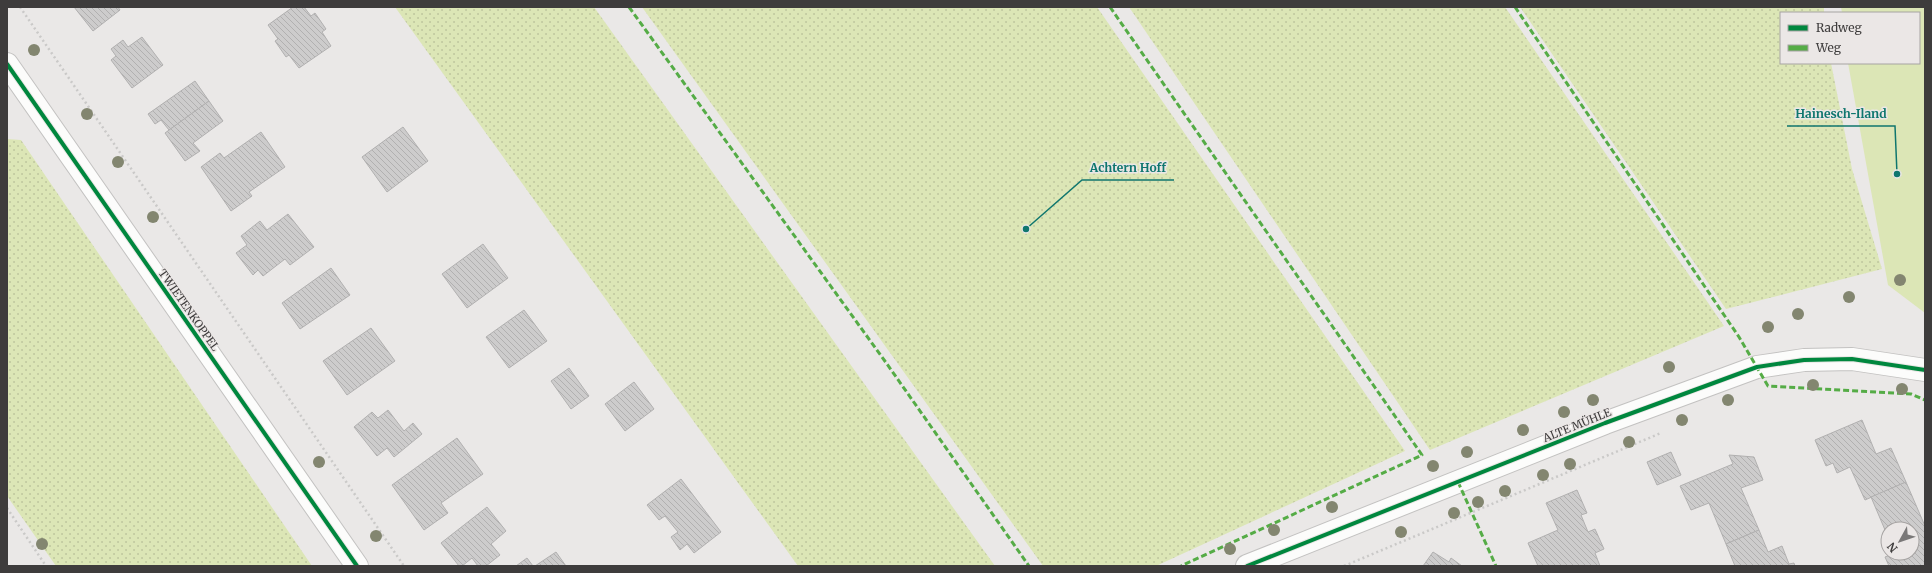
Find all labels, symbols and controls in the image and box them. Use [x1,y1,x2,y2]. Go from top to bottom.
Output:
legend [1780,12,1920,64]
text: Radweg [1816,20,1862,35]
text: Weg [1815,40,1842,55]
callout: Hainesch-Iland [1787,102,1895,126]
text: Hainesch-Iland [1795,106,1887,121]
callout: Achtern Hoff [1082,156,1174,180]
text: Achtern Hoff [1089,160,1167,175]
street label: TWIETENKOPPEL [156,266,222,354]
street label: ALTE MÜHLE [1540,405,1613,445]
north arrow [1880,521,1920,561]
text: N [1884,539,1900,555]

